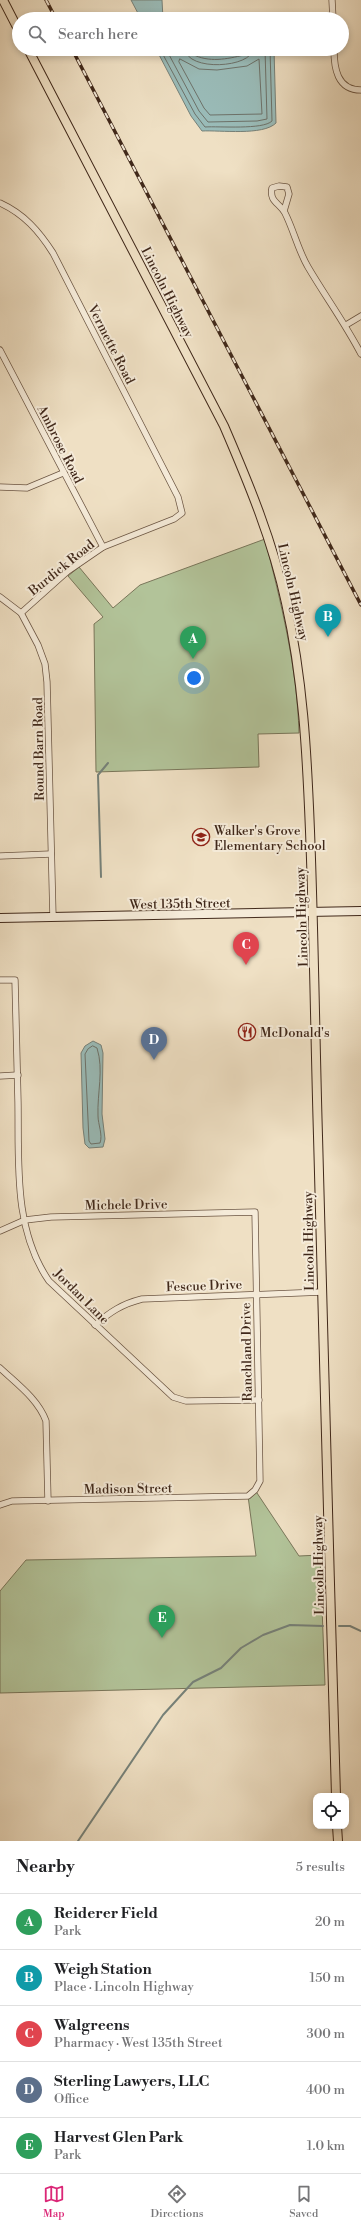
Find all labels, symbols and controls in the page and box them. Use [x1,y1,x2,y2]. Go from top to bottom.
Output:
search box [12,12,349,56]
icon: search [26,23,48,45]
text: Search here [58,25,138,44]
street label: Lincoln Highway [137,244,197,341]
street label: Vermette Road [84,301,138,387]
street label: Ambrose Road [33,402,87,487]
street label: Burdick Road [25,536,98,600]
street label: Lincoln Highway [274,542,312,643]
pin: B [315,604,341,637]
pin: A [180,626,206,659]
your location [184,668,204,688]
street label: Round Barn Road [30,696,48,801]
place label: Walker's Grove Elementary School [213,823,326,854]
school or university icon: Walker's Grove Elementary School [191,827,211,847]
street label: Lincoln Highway [292,866,312,967]
street label: West 135th Street [128,895,231,913]
pin: C [233,932,259,965]
restaurant icon: McDonald's [237,1022,257,1042]
place label: McDonald's [260,1025,330,1041]
pin: D [141,1027,167,1060]
street label: Lincoln Highway [300,1190,318,1291]
street label: Michele Drive [85,1196,168,1214]
street label: Jordan Lane [49,1265,113,1328]
street label: Fescue Drive [166,1277,243,1295]
street label: Ranchland Drive [238,1302,256,1402]
street label: Madison Street [84,1480,173,1498]
street label: Lincoln Highway [310,1514,328,1615]
pin: E [149,1605,175,1638]
map controls [313,1793,349,1829]
button: locate [313,1793,349,1829]
text: Nearby [16,1856,75,1878]
text: 5 results [296,1859,345,1875]
text: Reiderer Field [54,1904,158,1923]
text: A [24,1914,34,1930]
text: 20 m [315,1914,345,1930]
text: Park [54,1923,81,1939]
text: Weigh Station [54,1960,152,1979]
text: B [24,1970,34,1986]
text: 150 m [310,1970,345,1986]
text: Place · Lincoln Highway [54,1979,194,1995]
text: Walgreens [54,2016,130,2035]
text: C [24,2026,34,2042]
text: 300 m [307,2026,345,2042]
text: Pharmacy · West 135th Street [54,2035,223,2051]
text: Sterling Lawyers, LLC [54,2072,209,2091]
text: D [24,2082,34,2098]
text: 400 m [306,2082,345,2098]
text: Office [54,2091,89,2107]
text: Harvest Glen Park [54,2128,183,2147]
text: E [24,2138,34,2154]
text: 1.0 km [307,2138,345,2154]
text: Park [54,2147,81,2163]
tab: Map [43,2183,65,2221]
tab: Directions [151,2183,204,2221]
tab: Saved [289,2183,318,2221]

